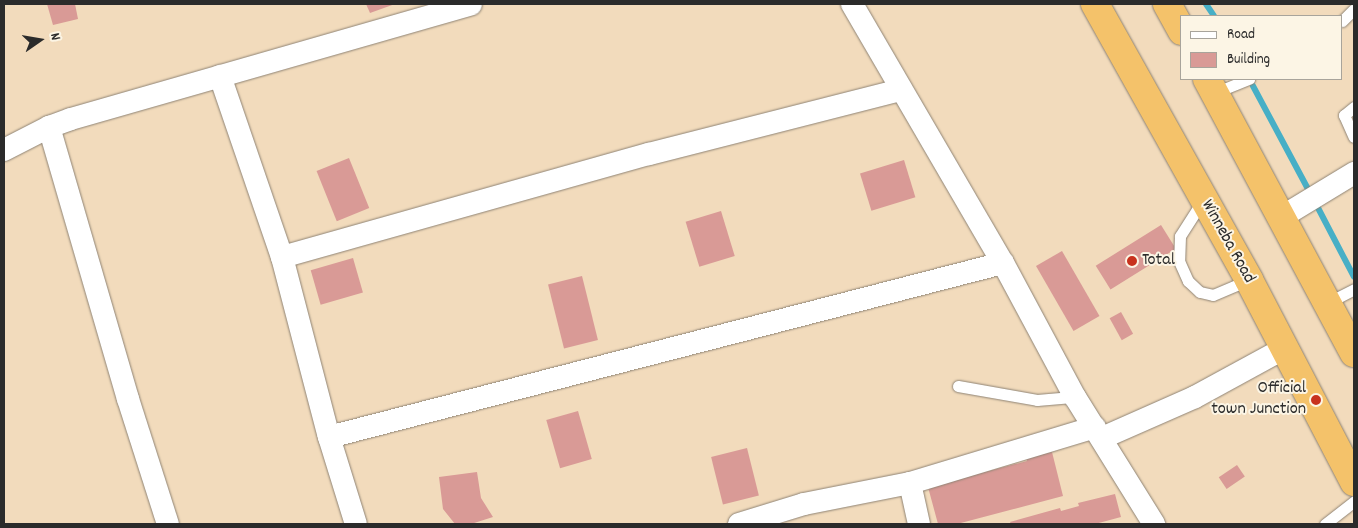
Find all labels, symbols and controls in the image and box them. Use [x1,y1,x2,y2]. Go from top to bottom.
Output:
north arrow [15,15,65,65]
legend [1180,15,1343,80]
text: Road [1227,24,1255,46]
text: N [44,31,65,42]
text: Building [1227,49,1270,71]
street label: Winneba Road [1195,196,1259,288]
place label: Total [1142,250,1175,272]
marker: Total [1126,255,1138,267]
place label: Official town Junction [1211,379,1306,422]
marker: Official town Junction [1310,394,1322,406]

